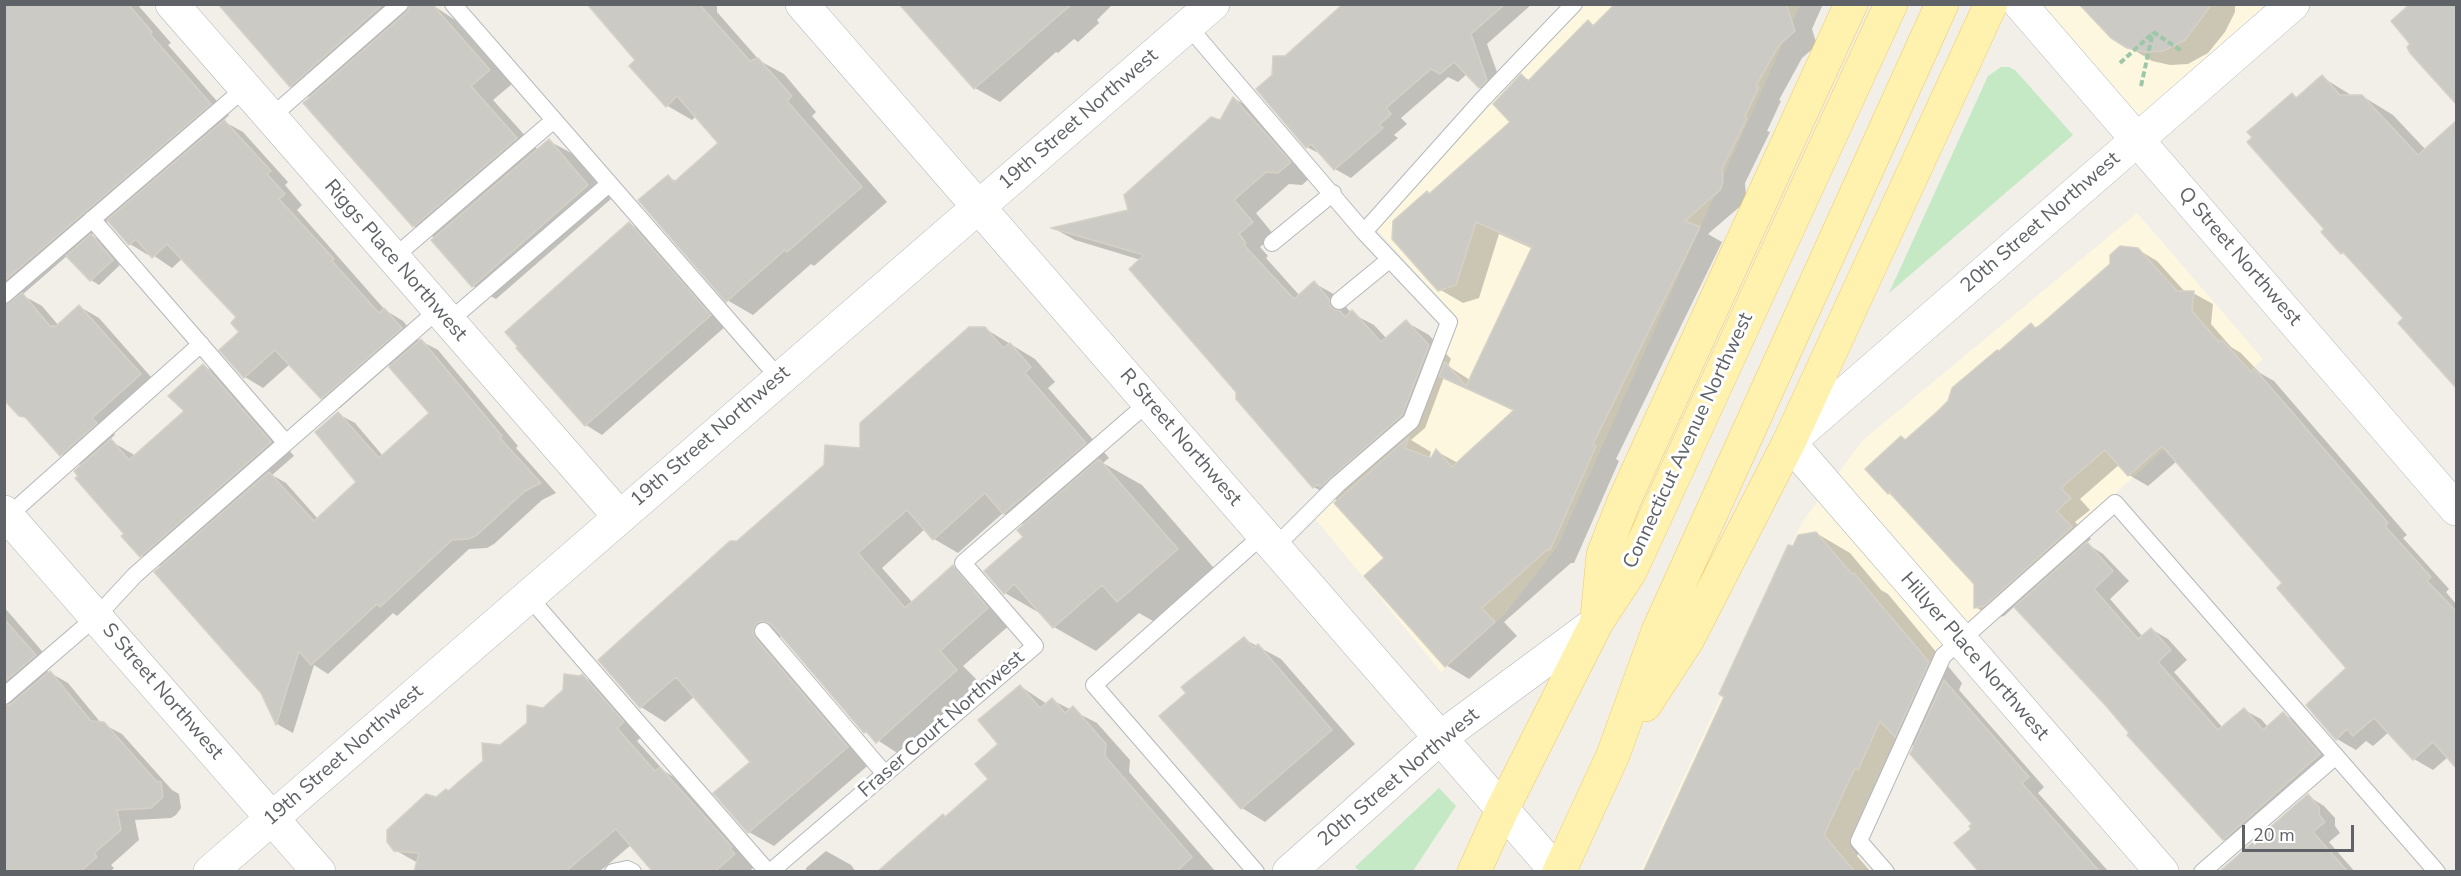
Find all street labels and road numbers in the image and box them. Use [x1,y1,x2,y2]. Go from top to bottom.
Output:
street label: 19th Street Northwest [995,44,1163,196]
street label: 20th Street Northwest [1957,147,2125,299]
street label: Riggs Place Northwest [318,175,472,347]
street label: Q Street Northwest [2172,183,2306,331]
street label: Connecticut Avenue Northwest [1619,309,1759,573]
street label: 19th Street Northwest [627,361,795,513]
street label: R Street Northwest [1114,364,1246,512]
street label: Hillyer Place Northwest [1895,568,2053,746]
street label: S Street Northwest [96,619,228,765]
street label: Fraser Court Northwest [854,647,1030,803]
street label: 19th Street Northwest [260,680,428,832]
street label: 20th Street Northwest [1314,704,1484,852]

